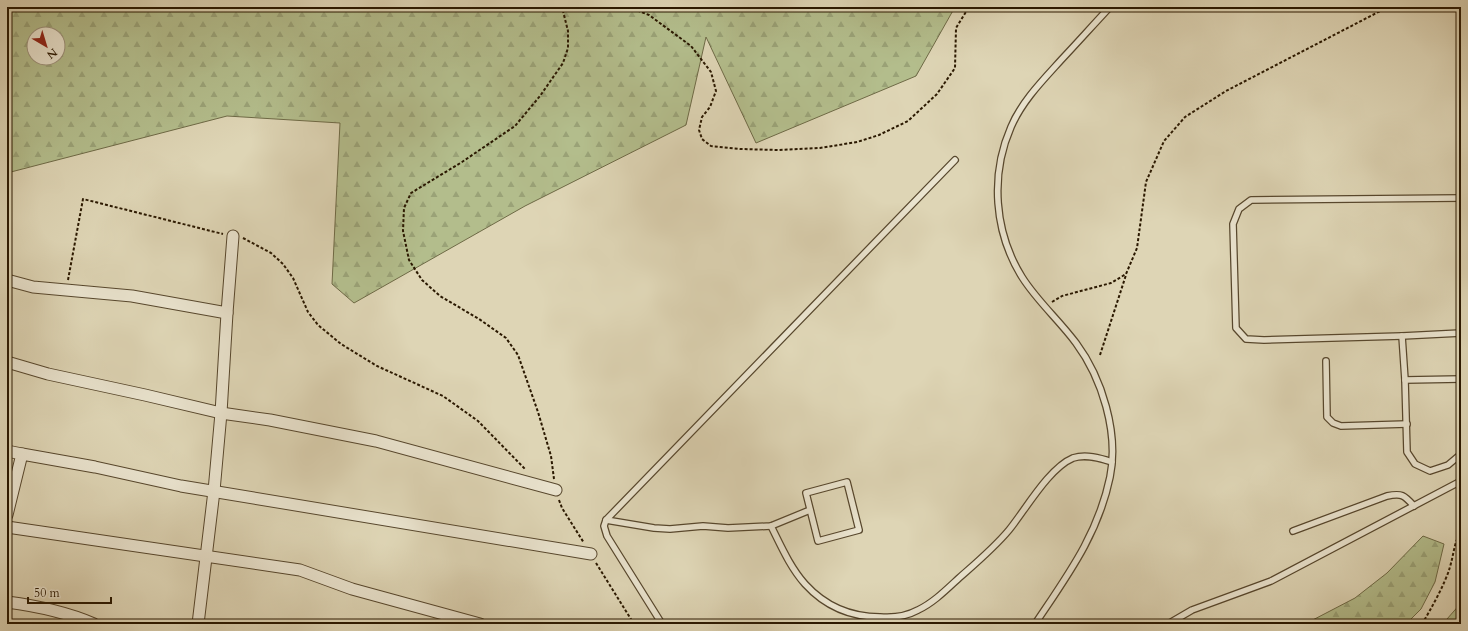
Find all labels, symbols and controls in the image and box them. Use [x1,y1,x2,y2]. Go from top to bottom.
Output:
north arrow [26,26,66,66]
text: N [43,45,60,63]
scale bar [28,579,111,605]
text: 50 m [34,585,61,601]

